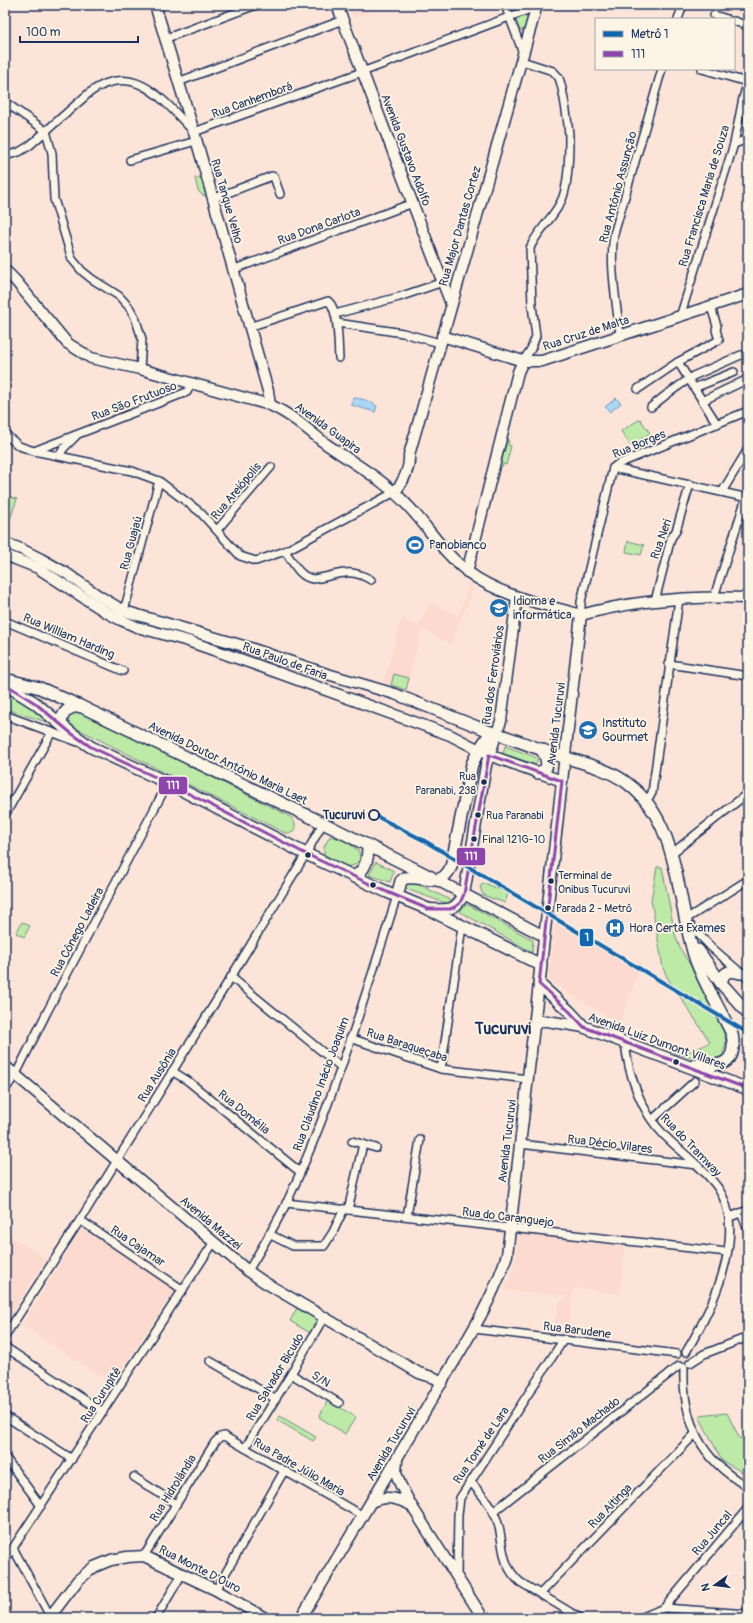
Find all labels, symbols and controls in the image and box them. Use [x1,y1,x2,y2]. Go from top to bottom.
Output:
scale bar [20,18,138,44]
legend [595,18,735,70]
text: 100 m [26,25,61,40]
text: Metrô 1 [631,27,669,42]
text: 111 [631,47,645,62]
street label: Rua Canhemborá [210,79,295,122]
street label: Avenida Gustavo Adolfo [377,92,434,209]
street label: Rua Francisca Maria de Souza [676,123,733,269]
street label: Rua Antônio Assunção [596,129,641,245]
street label: Rua Tanque Velho [207,157,246,246]
street label: Rua Major Dantas Cortez [436,164,485,288]
street label: Rua Dona Carlota [276,204,363,248]
street label: Rua Cruz de Malta [541,312,632,354]
street label: Rua São Frutuoso [89,378,179,425]
street label: Avenida Guapira [292,399,364,458]
street label: Rua Borges [610,426,668,462]
street label: Rua Areiópolis [208,459,265,523]
street label: Rua Guajaú [117,514,146,572]
street label: Rua Neri [648,517,675,561]
sports icon: Panobianco [404,534,426,556]
place label: Panobianco [429,538,487,553]
place label: Idioma e informática [513,594,572,623]
school or university icon: Idioma e informática [488,597,510,619]
street label: Rua William Harding [21,610,117,663]
street label: Rua dos Ferroviários [479,624,508,726]
street label: Rua Paulo de Faria [240,639,330,684]
street label: Avenida Tucuruvi [544,682,569,766]
place label: Instituto Gourmet [602,716,648,745]
street label: Avenida Doutor Antônio Maria Laet [146,718,310,809]
school or university icon: Instituto Gourmet [577,719,599,741]
place label: Rua Paranabi, 238 [415,770,476,797]
line badge: 111 [158,776,188,795]
marker: Rua Paranabi, 238 [479,777,489,787]
text: 111 [167,779,179,792]
place label: Tucuruvi [322,808,365,823]
marker: Tucuruvi [368,809,380,821]
place label: Rua Paranabi [486,809,544,822]
marker: Rua Paranabi [473,810,483,820]
place label: Final 121G-10 [482,833,545,846]
marker: Final 121G-10 [469,834,479,844]
line badge: 111 [456,847,486,866]
unlabelled marker [303,850,313,860]
text: 111 [465,850,477,863]
place label: Terminal de Onibus Tucuruvi [558,869,630,896]
marker: Terminal de Onibus Tucuruvi [546,876,556,886]
unlabelled marker [368,880,378,890]
street label: Rua Cônego Ladeira [48,885,108,980]
place label: Parada 2 - Metrô [556,902,632,915]
marker: Parada 2 - Metrô [543,903,553,913]
hospital icon: Hora Certa Exames [604,917,626,939]
place label: Hora Certa Exames [629,921,726,936]
line badge: 1 [579,928,594,947]
text: 1 [585,931,589,944]
street label: Avenida Luiz Dumont Villares [586,1010,728,1074]
street label: Rua Cláudino Inácio Joaquim [290,1015,353,1153]
district label: Tucuruvi [474,1019,531,1039]
street label: Rua Baraqueçaba [364,1025,450,1066]
street label: Rua Ausônia [135,1045,180,1105]
unlabelled marker [671,1057,681,1067]
street label: Rua Domélia [215,1087,273,1138]
street label: Avenida Tucuruvi [495,1099,520,1183]
street label: Rua do Tramway [657,1111,724,1180]
street label: Rua Décio Vilares [567,1132,654,1157]
street label: Avenida Mazzei [177,1193,245,1254]
street label: Rua do Caranguejo [461,1204,555,1231]
street label: Rua Cajamar [107,1223,169,1271]
street label: Rua Barudene [542,1319,612,1342]
street label: Rua Salvador Bicudo [243,1330,308,1424]
street label: Rua Curupitê [78,1364,125,1426]
street label: S/N [309,1368,333,1391]
street label: Rua Simão Machado [535,1394,624,1467]
street label: Rua Tomé de Lara [450,1404,513,1487]
street label: Avenida Tucuruvi [364,1405,419,1484]
street label: Rua Padre Júlio Maria [250,1435,348,1500]
street label: Rua Hidrolândia [147,1452,200,1525]
street label: Rua Aitinga [585,1481,636,1532]
street label: Rua Juncal [689,1508,736,1559]
street label: Rua Monte D'Ouro [156,1542,244,1597]
north arrow [695,1565,735,1605]
text: N [698,1582,713,1592]

